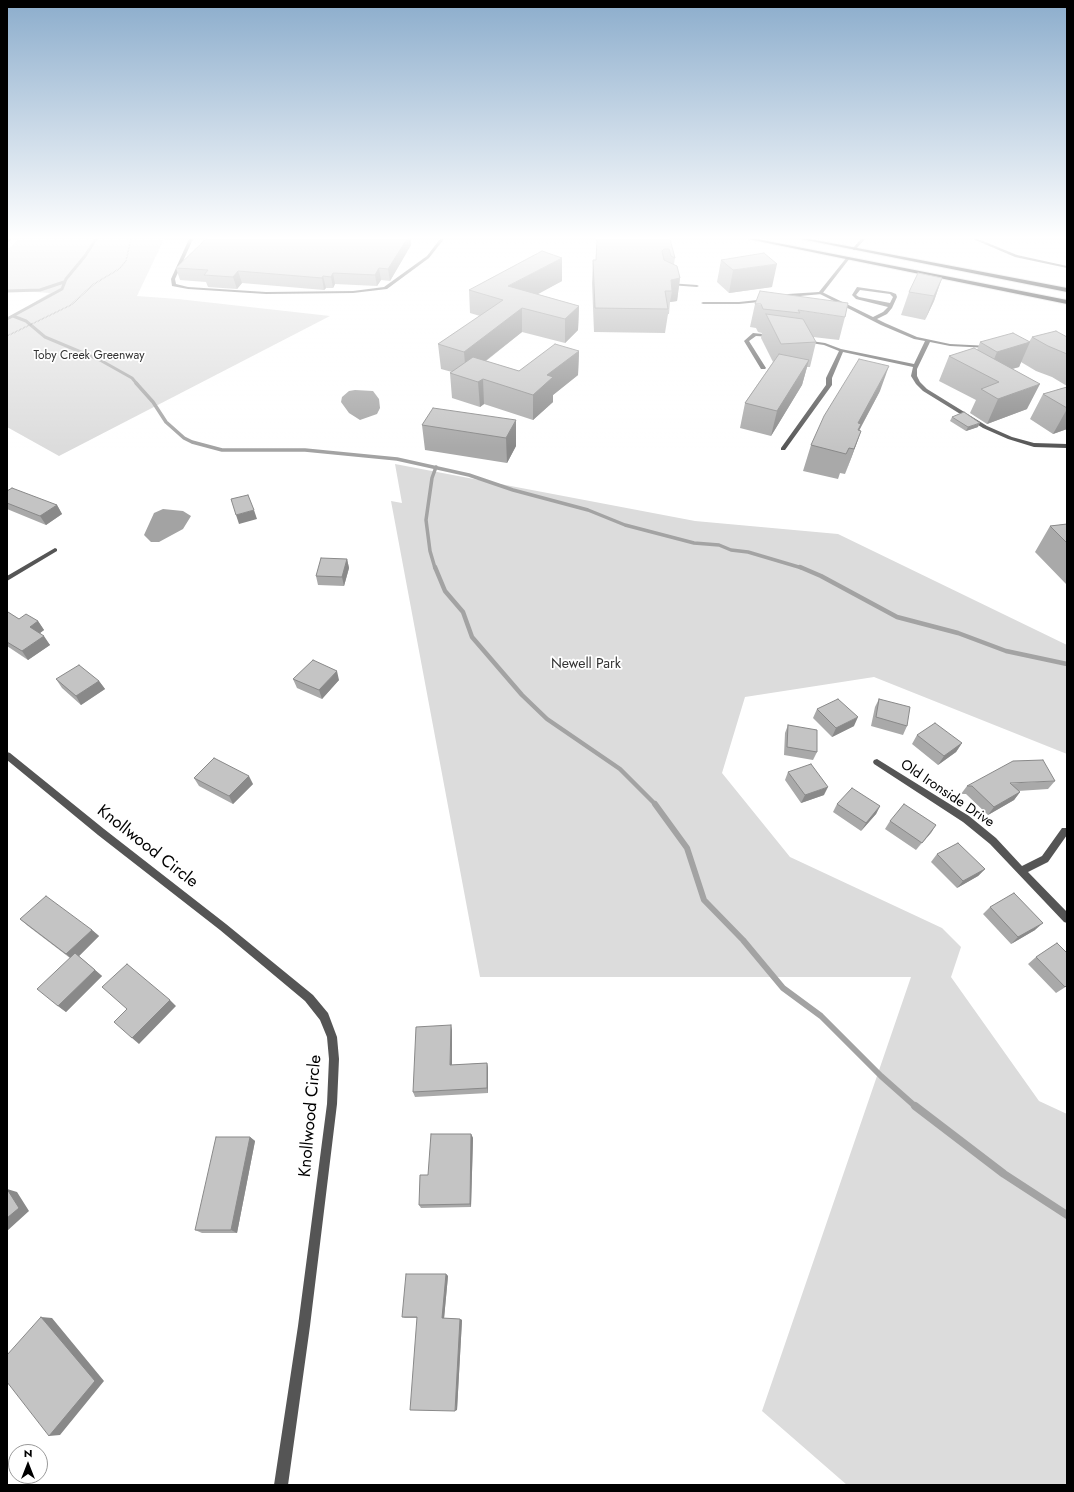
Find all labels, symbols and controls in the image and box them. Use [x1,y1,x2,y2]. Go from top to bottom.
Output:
park label: Toby Creek Greenway [34,349,144,363]
park label: Newell Park [551,657,621,673]
street label: Old Ironside Drive [897,756,997,832]
street label: Knollwood Circle [92,801,202,893]
street label: Knollwood Circle [295,1054,327,1178]
north arrow [8,1444,48,1484]
text: N [24,1445,32,1461]

